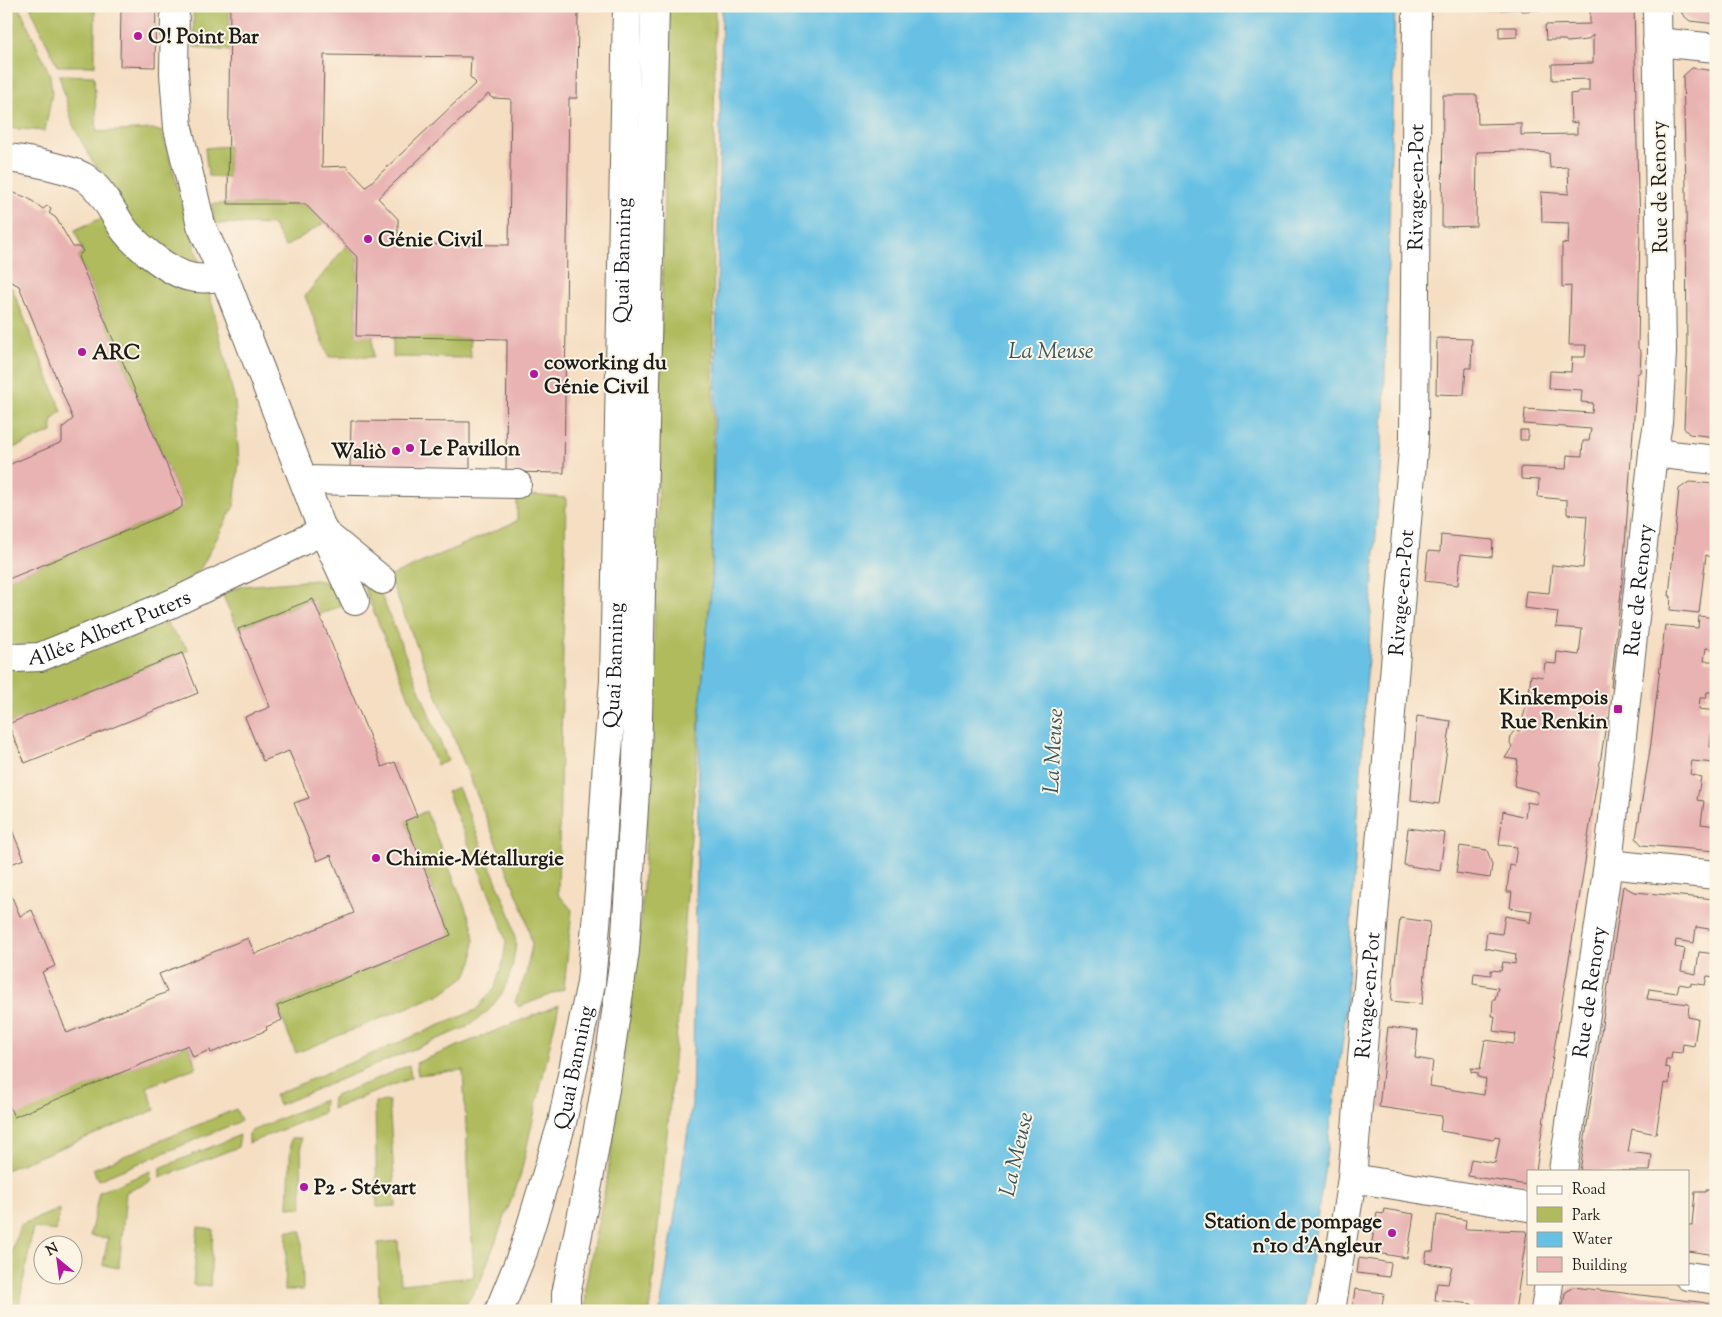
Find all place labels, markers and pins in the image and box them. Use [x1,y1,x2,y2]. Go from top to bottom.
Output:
place label: O! Point Bar [148,23,259,53]
marker: O! Point Bar [132,30,144,42]
place label: Génie Civil [378,226,483,256]
marker: Génie Civil [362,233,374,245]
place label: ARC [92,339,140,369]
marker: ARC [76,346,88,358]
place label: coworking du Génie Civil [544,349,668,403]
marker: coworking du Génie Civil [528,368,540,380]
place label: Le Pavillon [420,435,521,465]
place label: Waliò [331,438,387,468]
marker: Le Pavillon [404,442,416,454]
marker: Waliò [390,445,402,457]
place label: Kinkempois Rue Renkin [1499,684,1609,738]
marker: Kinkempois Rue Renkin [1612,703,1624,715]
place label: Chimie-Métallurgie [386,845,564,875]
marker: Chimie-Métallurgie [370,852,382,864]
place label: P2 - Stévart [314,1174,417,1204]
marker: P2 - Stévart [298,1181,310,1193]
place label: Station de pompage n°10 d'Angleur [1204,1208,1382,1262]
marker: Station de pompage n°10 d'Angleur [1386,1227,1398,1239]

